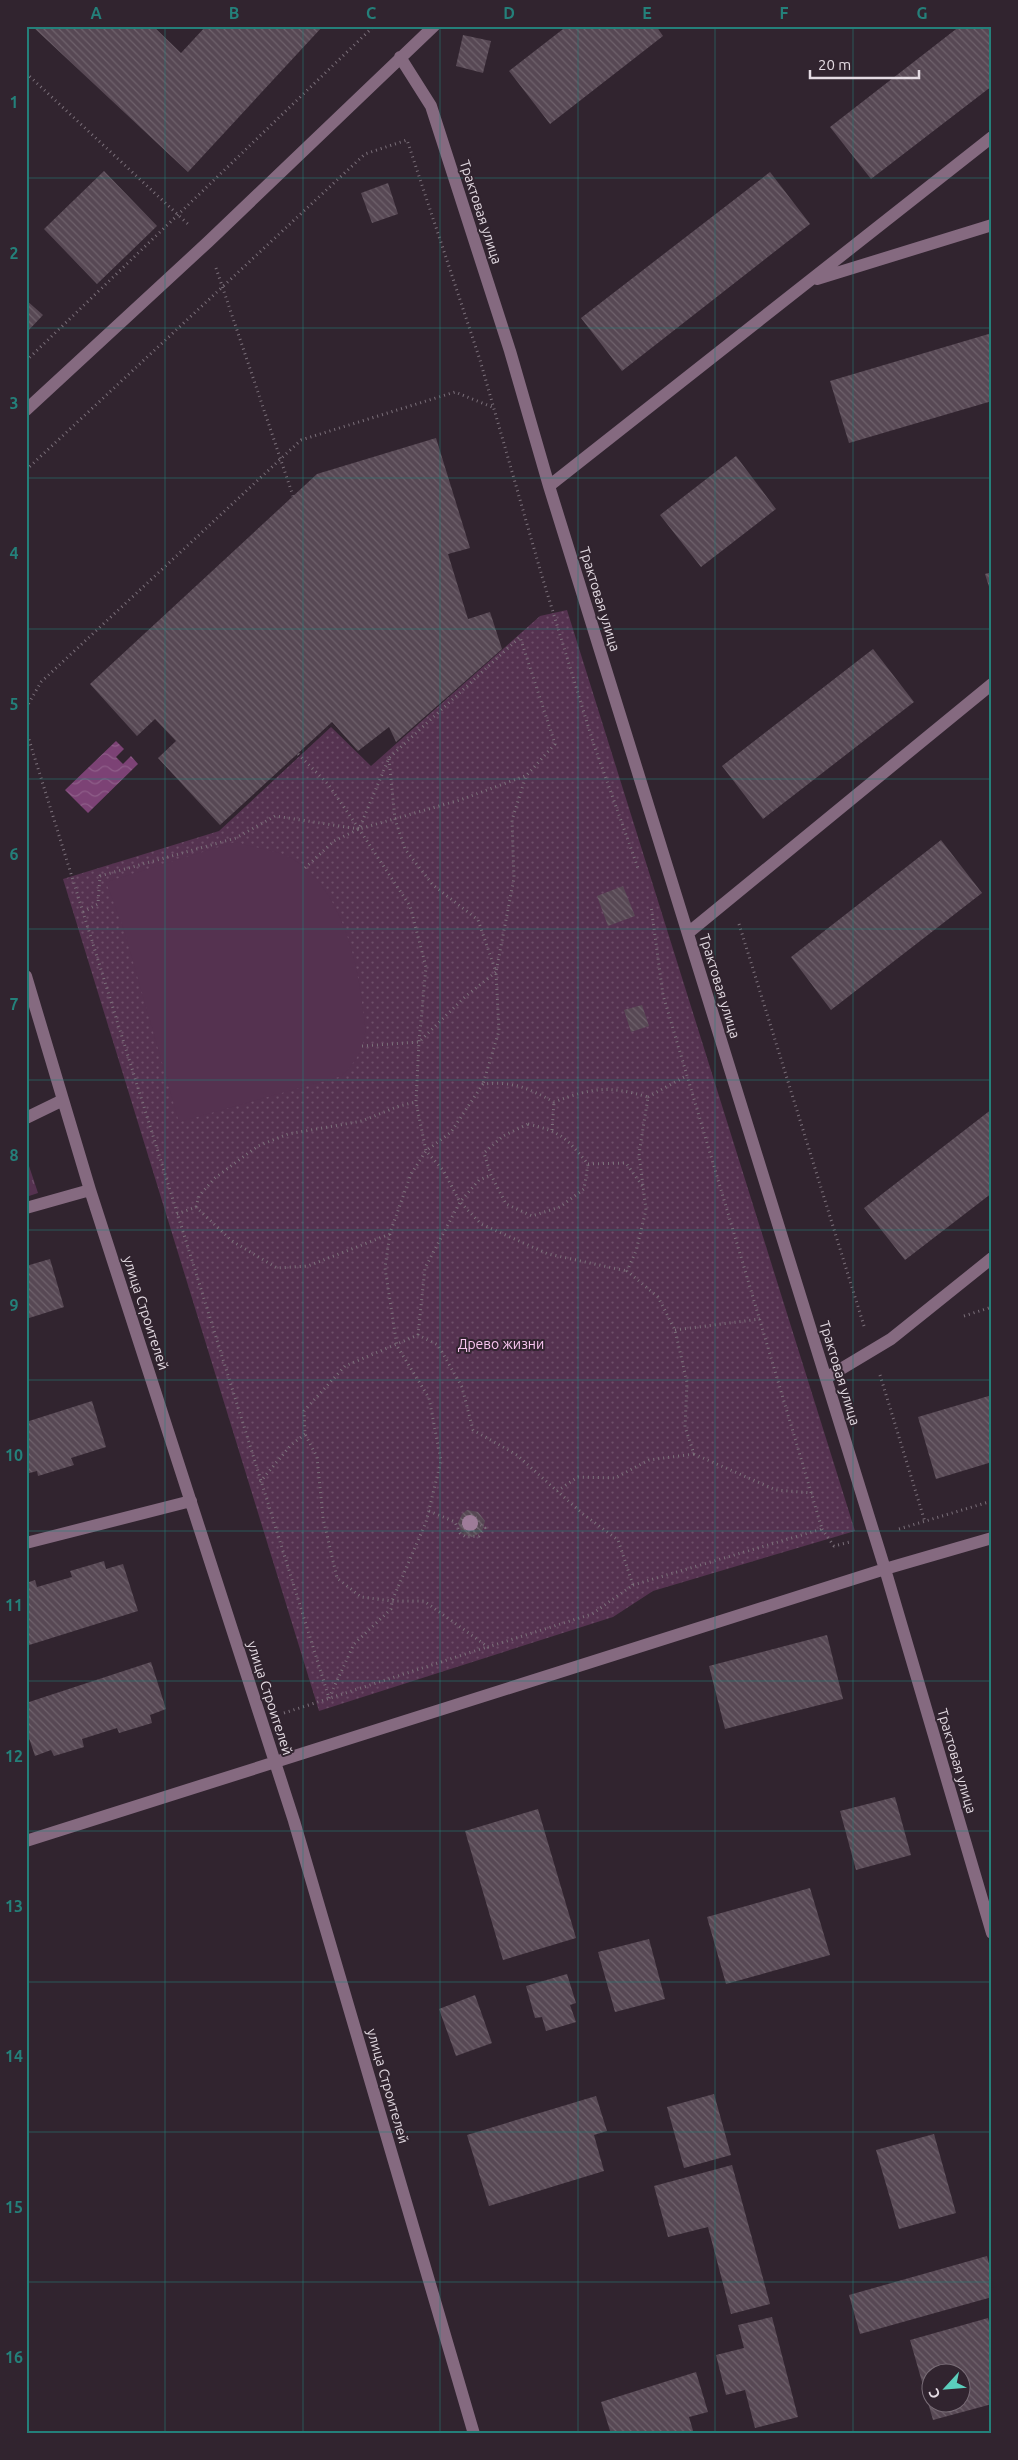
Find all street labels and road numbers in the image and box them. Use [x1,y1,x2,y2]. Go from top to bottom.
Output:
street label: Трактовая улица [457,158,505,266]
street label: Трактовая улица [576,545,624,653]
street label: Трактовая улица [696,932,744,1040]
street label: улица Строителей [120,1254,172,1372]
street label: Трактовая улица [816,1319,864,1427]
street label: улица Строителей [244,1639,296,1757]
street label: Трактовая улица [934,1707,980,1815]
street label: улица Строителей [364,2027,412,2145]

